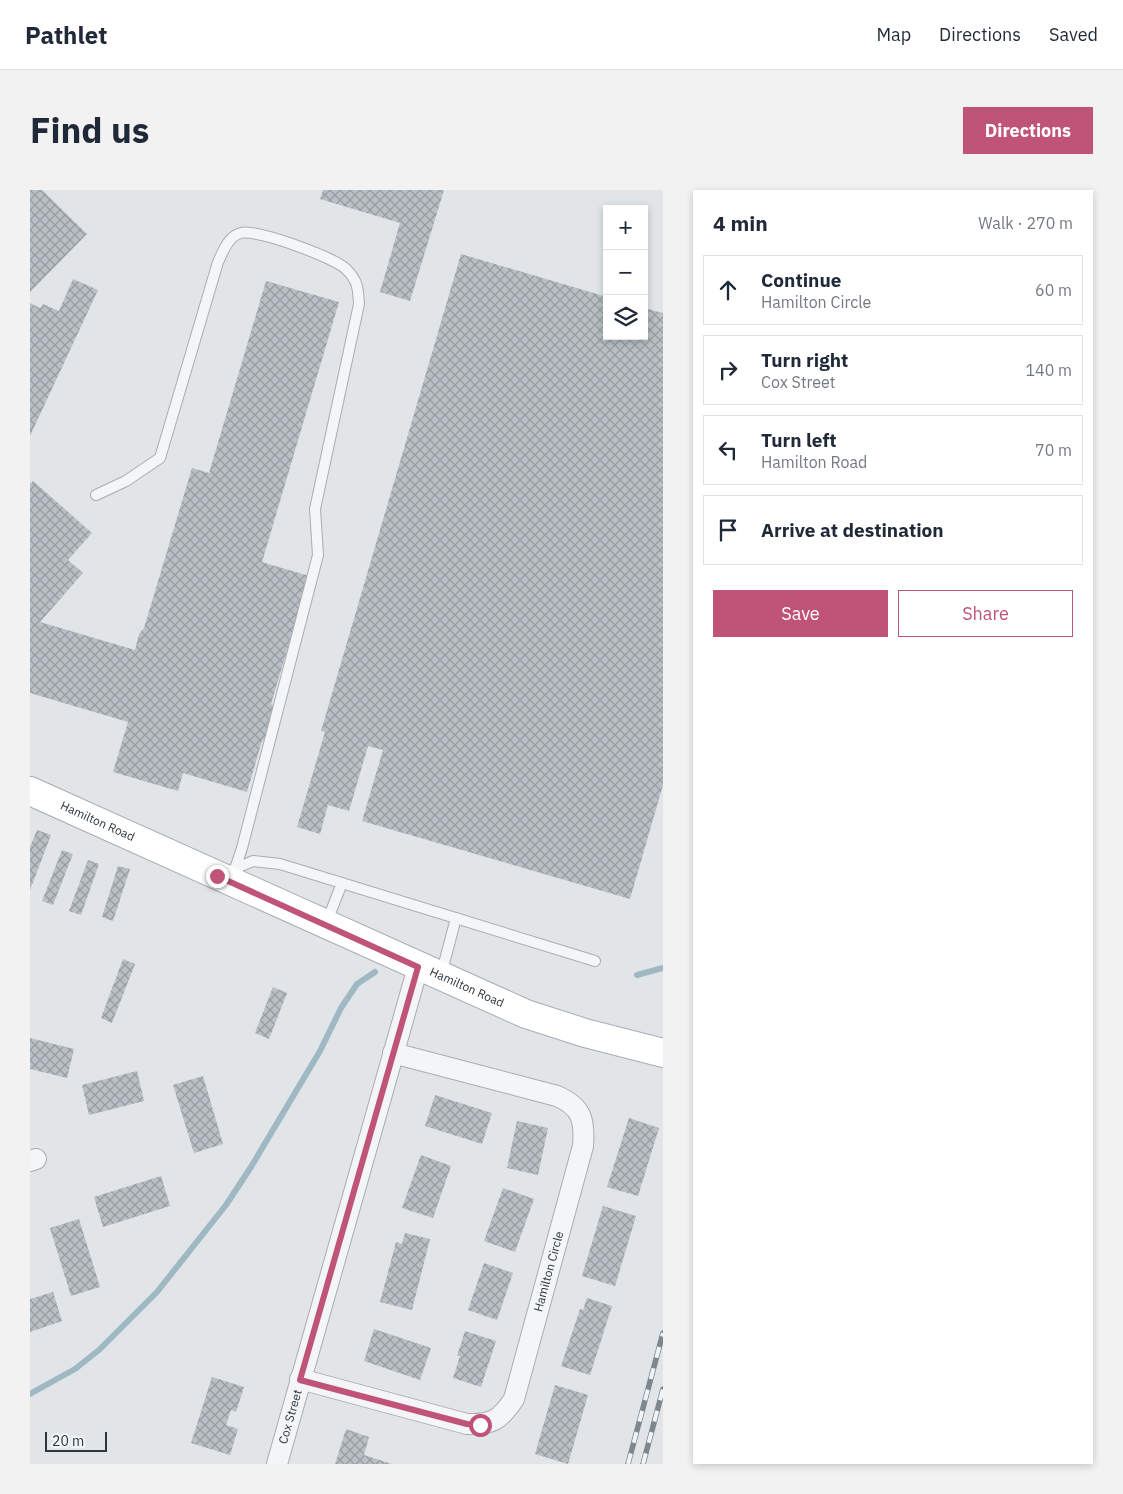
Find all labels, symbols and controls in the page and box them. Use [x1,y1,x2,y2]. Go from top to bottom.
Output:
text: Pathlet [25,19,107,51]
text: Map [876,23,911,46]
text: Directions [939,23,1021,46]
text: Saved [1049,23,1098,46]
text: Find us [30,107,149,153]
button: Directions [963,107,1093,154]
map controls [603,205,648,340]
button: + [603,205,648,250]
text: 4 min [713,209,768,237]
text: Walk · 270 m [978,213,1073,233]
button: − [603,250,648,295]
text: Continue [761,268,841,292]
icon: ahead [714,276,742,304]
text: 60 m [1035,280,1072,300]
text: Hamilton Circle [761,292,871,312]
button: layers [603,295,648,340]
text: Turn right [761,348,848,372]
icon: right [714,356,742,384]
text: 140 m [1025,360,1072,380]
text: Cox Street [761,372,835,392]
text: Turn left [761,428,837,452]
icon: left [714,436,742,464]
text: 70 m [1035,440,1072,460]
text: Hamilton Road [761,452,867,472]
icon: arrive [714,516,742,544]
text: Arrive at destination [761,518,944,542]
button: Save [713,590,888,637]
button: Share [898,590,1073,637]
street label: Hamilton Road [58,798,137,844]
route end [206,865,229,888]
street label: Hamilton Road [428,964,507,1010]
street label: Hamilton Circle [530,1229,567,1313]
street label: Cox Street [275,1388,305,1446]
route start [469,1414,492,1437]
scale bar [45,1429,108,1452]
text: 20 m [52,1432,84,1450]

